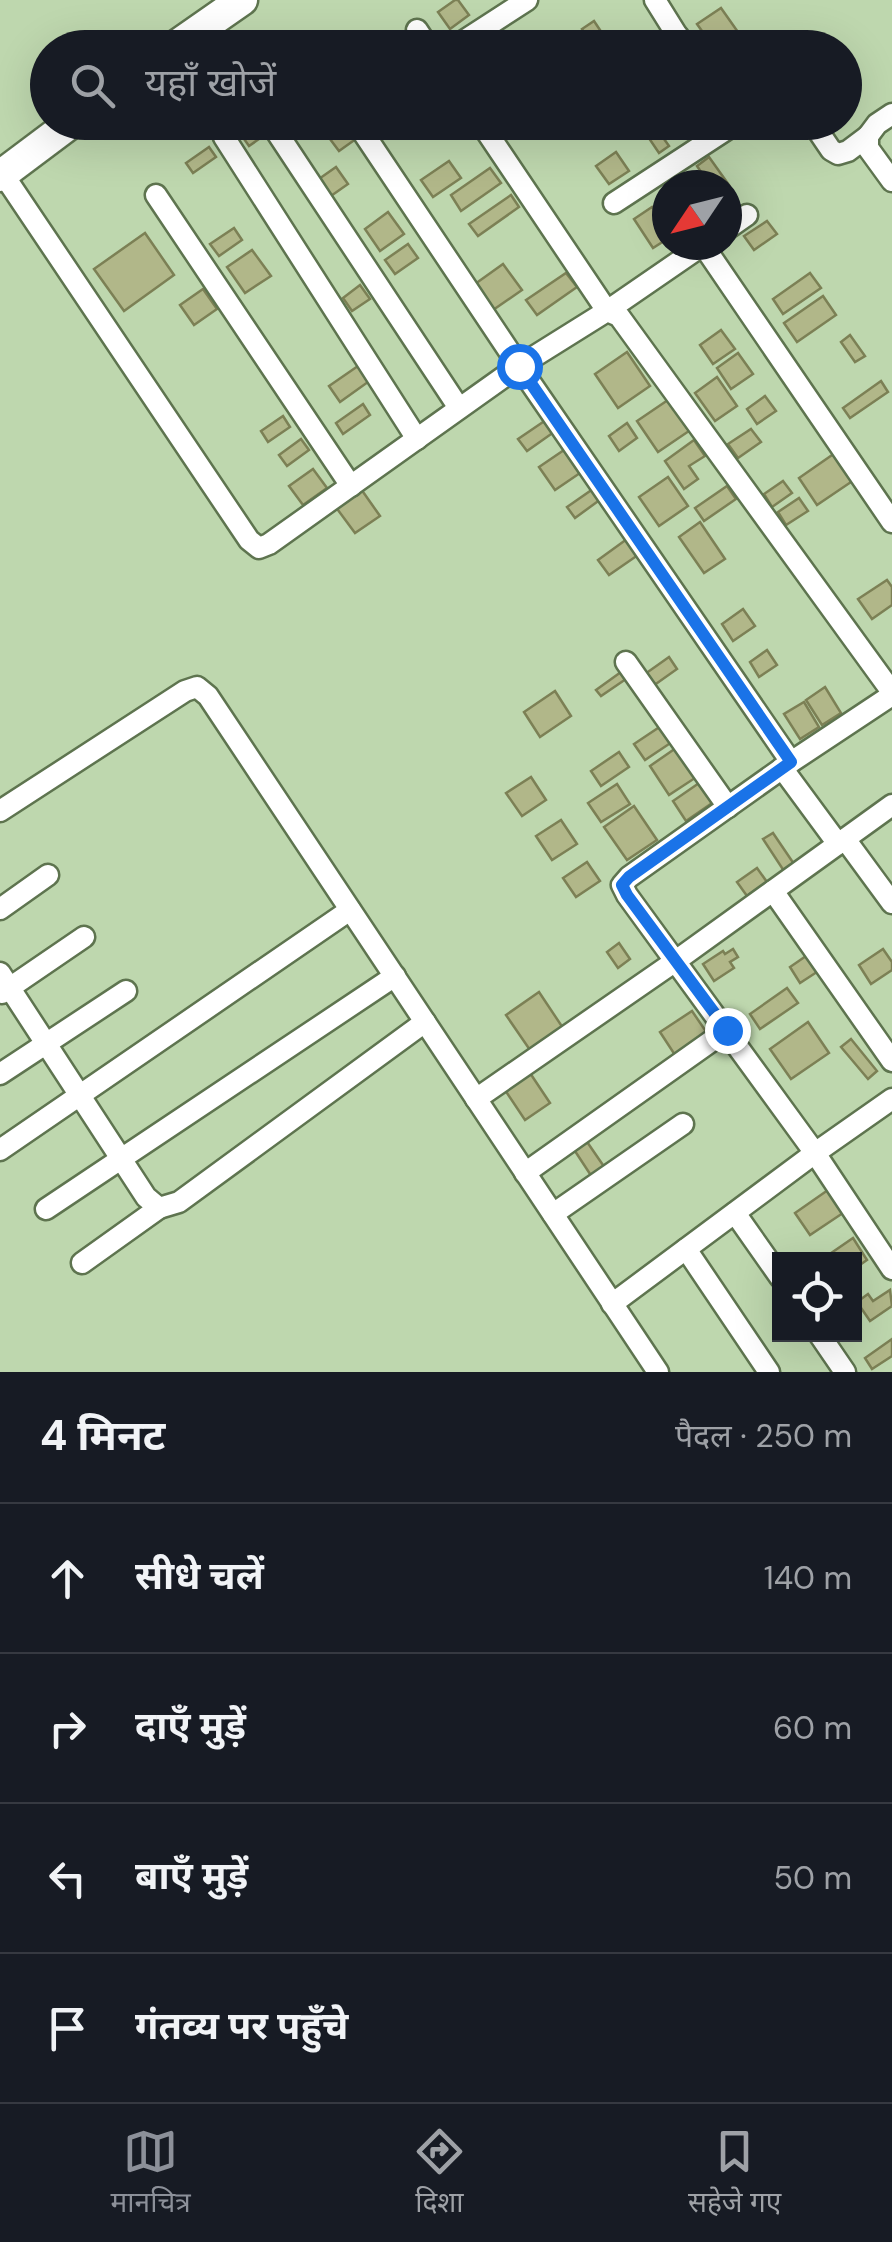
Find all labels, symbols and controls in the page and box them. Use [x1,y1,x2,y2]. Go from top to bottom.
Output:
search box [30,30,862,140]
icon: search [65,58,120,113]
text: यहाँ खोजें [145,58,276,108]
north arrow [652,170,742,260]
route start [497,344,543,390]
route end [705,1008,751,1054]
map controls [772,1252,862,1342]
button: locate [772,1252,862,1342]
text: 4 मिनट [40,1408,165,1463]
text: पैदल · 250 m [675,1415,852,1457]
icon: ahead [40,1551,95,1606]
text: सीधे चलें [135,1551,264,1601]
text: 140 m [764,1557,852,1599]
icon: right [40,1701,95,1756]
text: दाएँ मुड़ें [135,1701,246,1751]
text: 60 m [773,1707,852,1749]
icon: left [40,1851,95,1906]
text: बाएँ मुड़ें [135,1851,248,1901]
text: 50 m [774,1857,852,1899]
icon: arrive [40,2001,95,2056]
text: गंतव्य पर पहुँचे [135,2001,348,2051]
tab: मानचित्र [111,2124,191,2223]
tab: दिशा [412,2124,467,2223]
tab: सहेजे गए [688,2124,781,2223]

